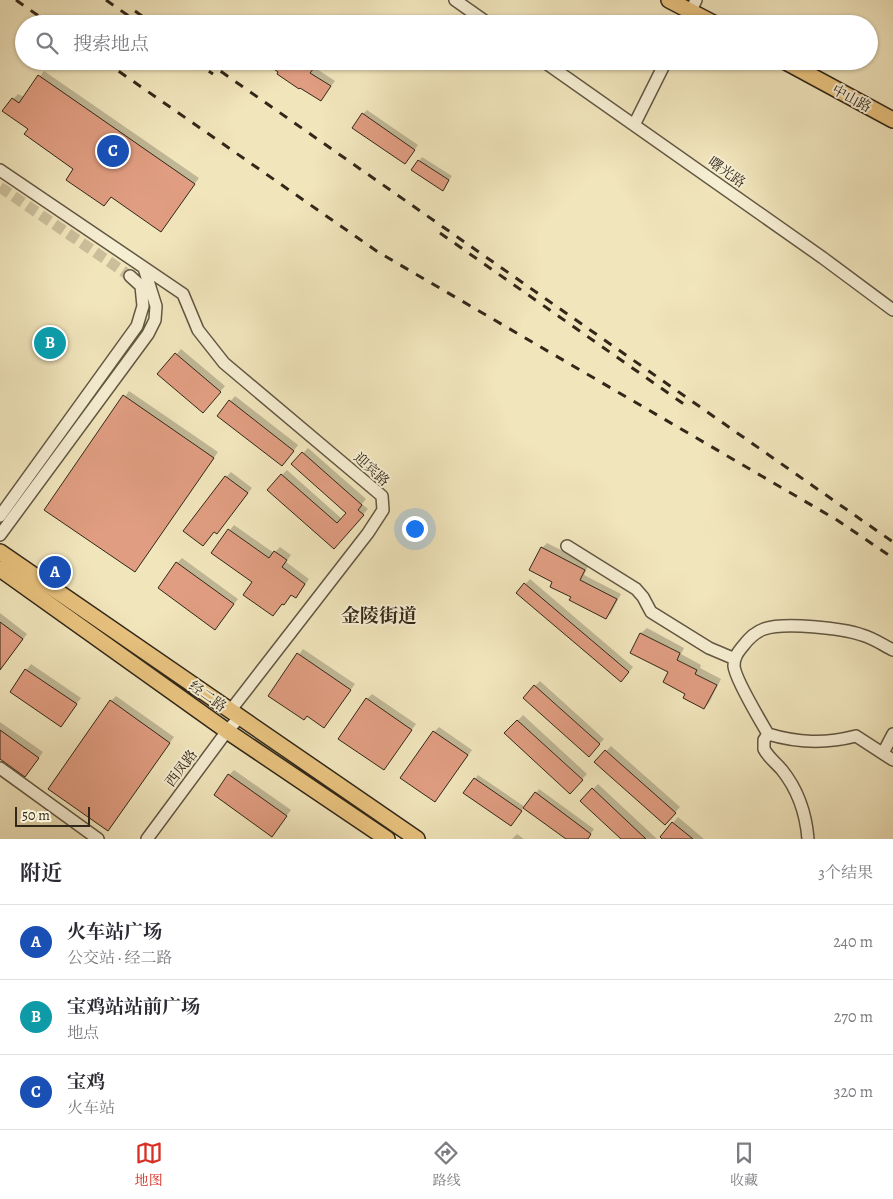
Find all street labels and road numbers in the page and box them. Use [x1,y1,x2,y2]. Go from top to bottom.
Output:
street label: 中山路 [829,80,875,117]
street label: 曙光路 [704,153,749,192]
street label: 迎宾路 [350,448,394,490]
street label: 经二路 [185,677,230,716]
street label: 西凤路 [161,746,202,791]

